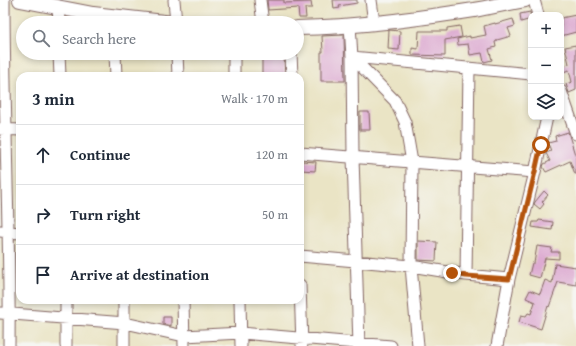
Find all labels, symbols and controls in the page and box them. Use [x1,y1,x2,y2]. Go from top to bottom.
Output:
map controls [528,12,564,120]
button: + [528,12,564,48]
search box [16,16,304,60]
icon: search [30,27,52,49]
text: Search here [62,28,136,49]
button: − [528,48,564,84]
button: layers [528,84,564,120]
text: 3 min [32,86,74,111]
text: Walk · 170 m [221,89,288,108]
route start [532,136,550,154]
icon: ahead [32,144,54,166]
text: Continue [70,144,131,165]
text: 120 m [256,145,288,164]
icon: right [32,204,54,226]
text: Turn right [70,204,141,225]
text: 50 m [262,205,288,224]
icon: arrive [32,264,54,286]
text: Arrive at destination [70,264,209,285]
route end [443,264,461,282]

